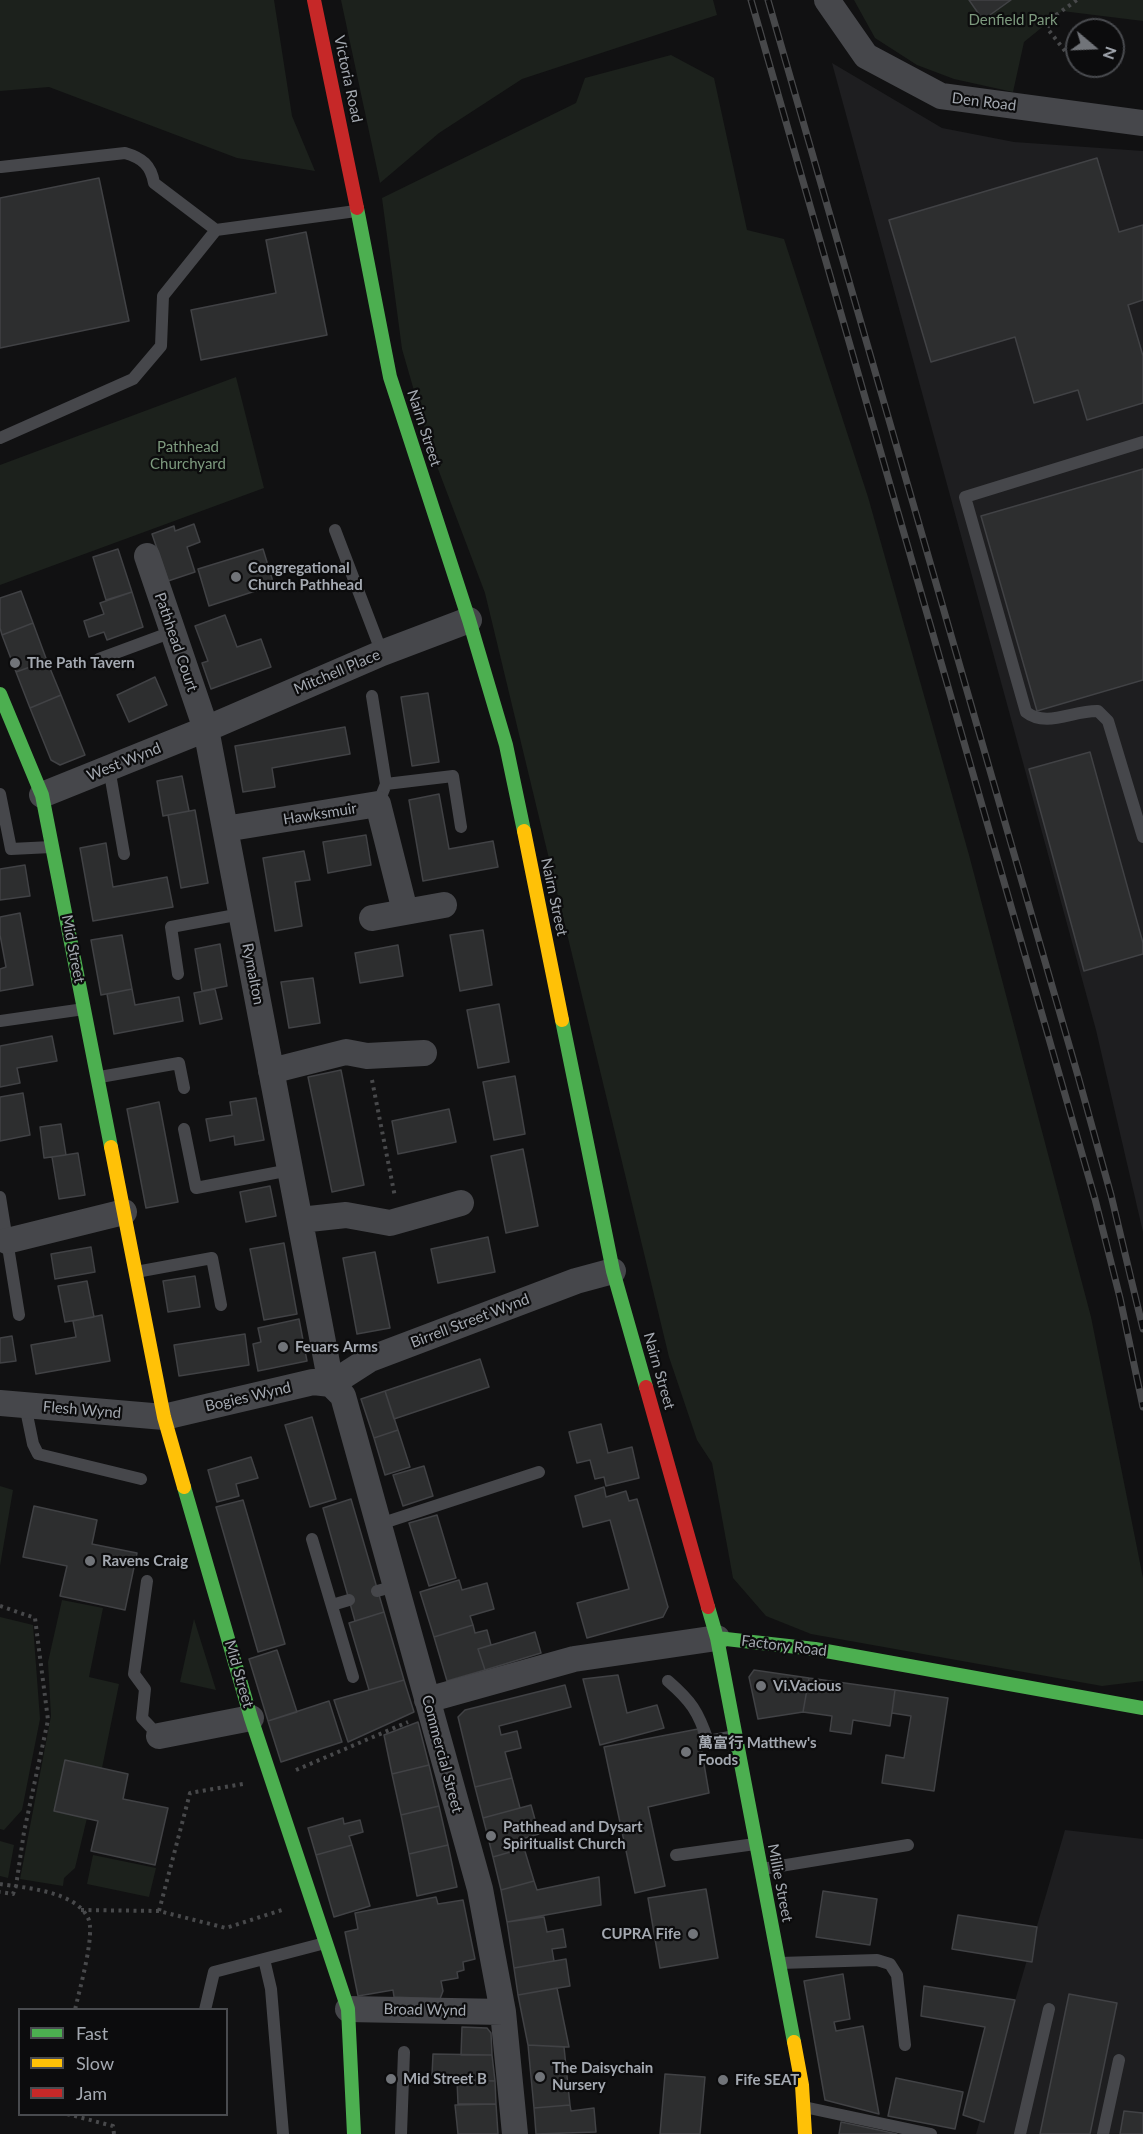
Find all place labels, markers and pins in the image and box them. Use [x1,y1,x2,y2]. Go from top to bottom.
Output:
place label: Congregational Church Pathhead [248,559,363,594]
marker: Congregational Church Pathhead [229,570,243,584]
place label: The Path Tavern [27,654,135,672]
marker: The Path Tavern [8,656,22,670]
place label: Feuars Arms [295,1338,378,1356]
marker: Feuars Arms [276,1340,290,1354]
place label: Ravens Craig [102,1552,188,1570]
marker: Ravens Craig [83,1554,97,1568]
place label: Vi.Vacious [773,1677,841,1695]
marker: Vi.Vacious [754,1679,768,1693]
place label: 萬富行 Matthew's Foods [698,1734,817,1769]
marker: 萬富行 Matthew's Foods [679,1745,693,1759]
place label: Pathhead and Dysart Spiritualist Church [503,1818,643,1853]
marker: Pathhead and Dysart Spiritualist Church [484,1829,498,1843]
place label: CUPRA Fife [601,1925,681,1943]
marker: CUPRA Fife [686,1927,700,1941]
place label: The Daisychain Nursery [552,2059,653,2094]
place label: Mid Street B [403,2070,487,2088]
marker: The Daisychain Nursery [533,2070,547,2084]
place label: Fife SEAT [735,2071,799,2089]
marker: Mid Street B [384,2072,398,2086]
marker: Fife SEAT [716,2073,730,2087]

